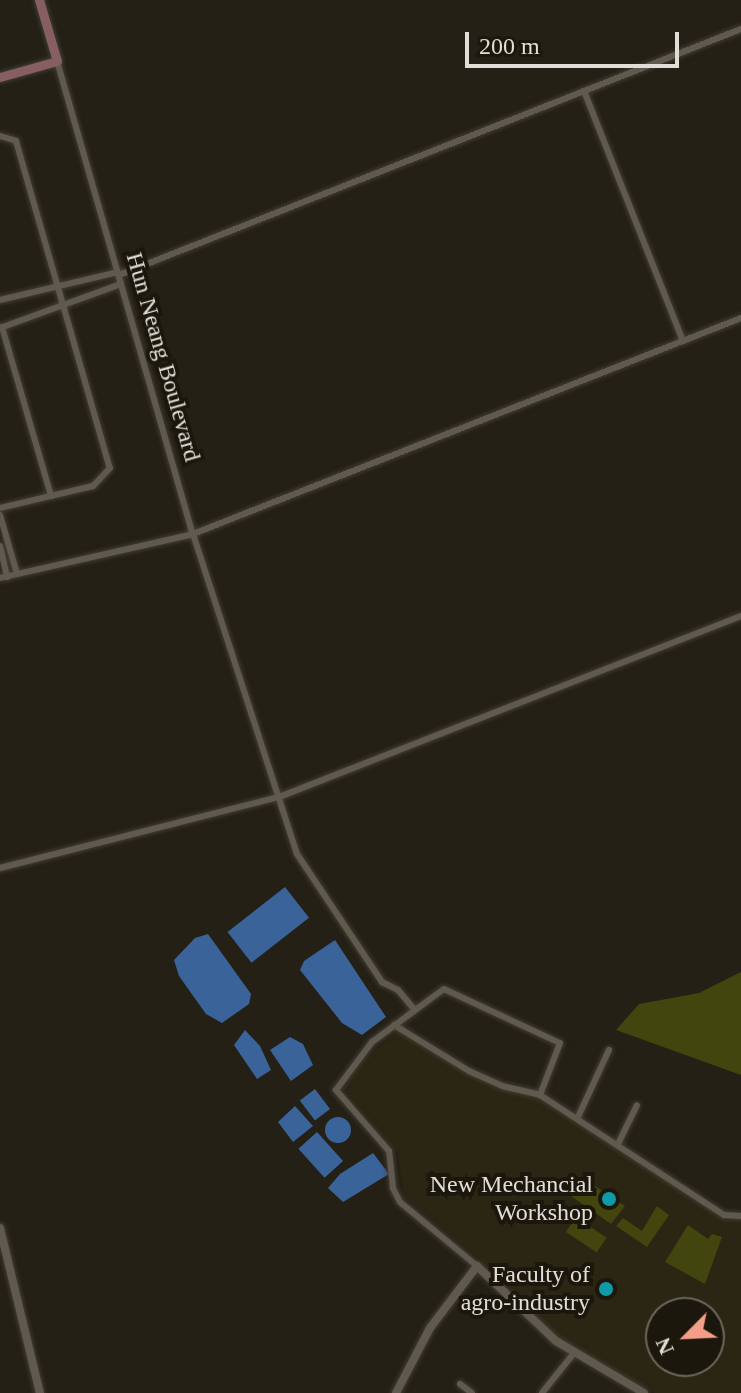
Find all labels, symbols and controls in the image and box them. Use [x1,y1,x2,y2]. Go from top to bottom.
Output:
scale bar [469,16,683,66]
text: 200 m [479,33,540,59]
street label: Hun Neang Boulevard [115,233,211,481]
place label: New Mechancial Workshop [409,1171,593,1227]
marker: New Mechancial Workshop [600,1190,618,1208]
place label: Faculty of agro-industry [437,1261,590,1317]
marker: Faculty of agro-industry [597,1280,615,1298]
north arrow [645,1297,725,1377]
text: N [650,1334,679,1359]

